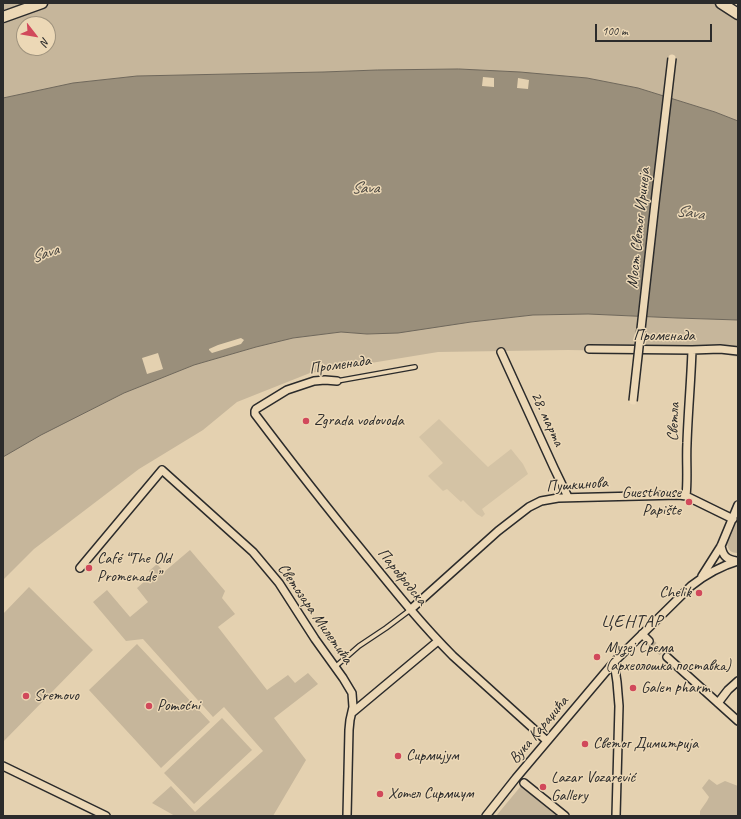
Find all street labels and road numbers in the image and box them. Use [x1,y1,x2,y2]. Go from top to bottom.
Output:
street label: Мост Светог Иринеја [623,167,655,289]
street label: Променада [633,326,695,346]
street label: Променада [308,351,372,379]
street label: 28. марта [526,389,568,449]
street label: Светла [663,402,685,442]
street label: Пушкинова [546,473,608,497]
street label: Паробродска [373,544,431,610]
street label: Светозара Милетића [273,560,357,668]
street label: Вука Караџића [505,692,573,768]

